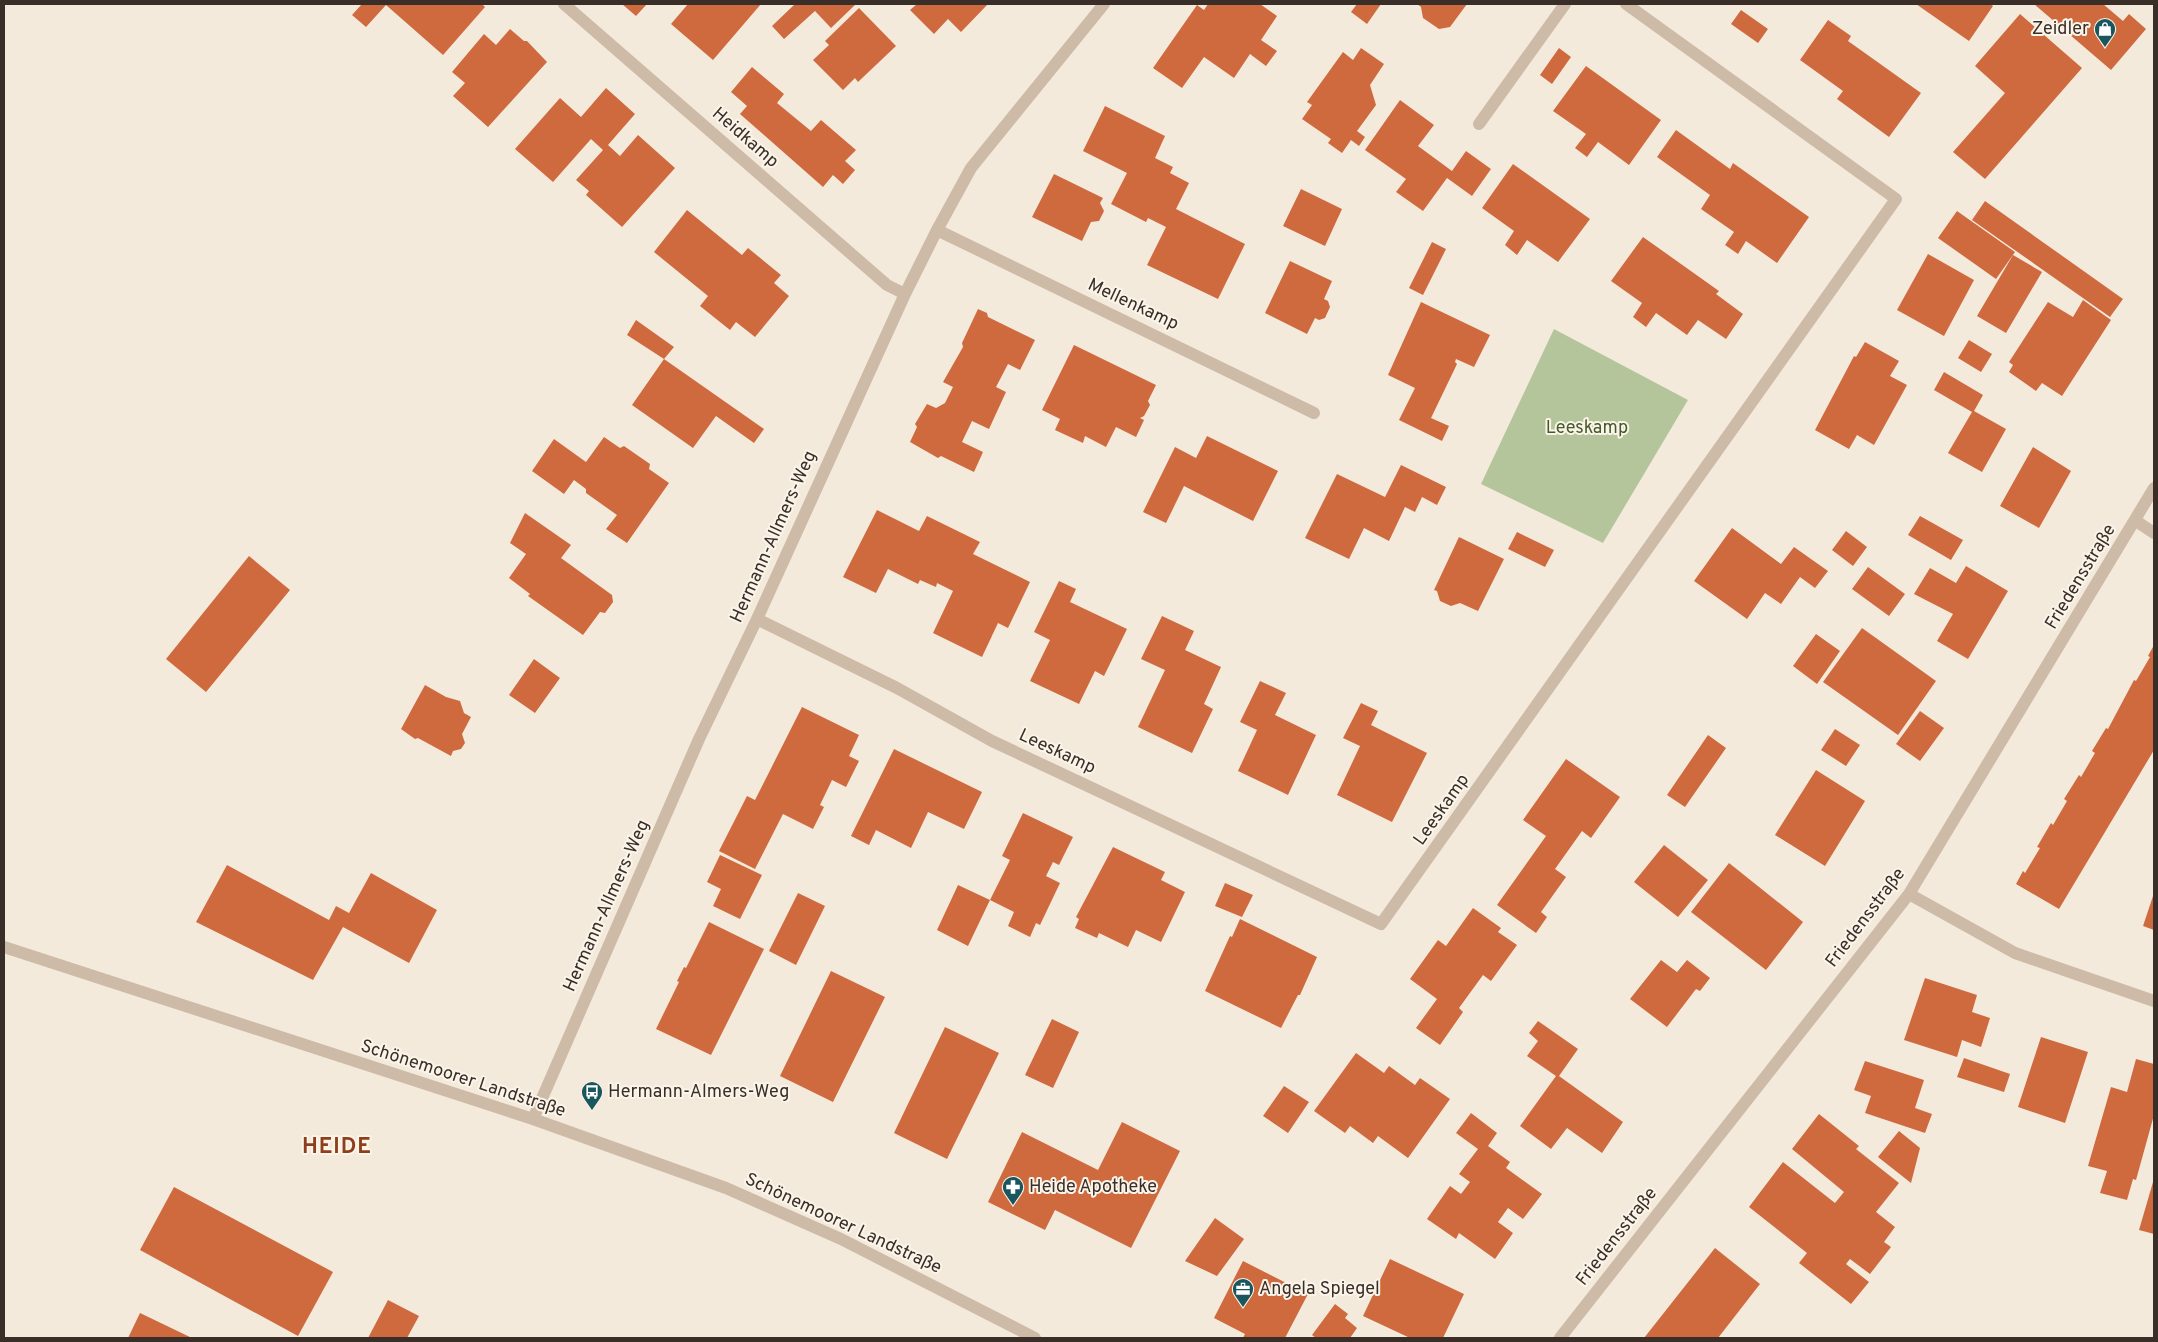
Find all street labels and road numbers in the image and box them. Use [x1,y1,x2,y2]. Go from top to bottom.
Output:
street label: Heidkamp [707,103,783,173]
street label: Mellenkamp [1084,274,1182,336]
street label: Hermann-Allmers-Weg [726,447,822,627]
street label: Friedensstraße [2041,520,2121,634]
street label: Leeskamp [1015,724,1099,780]
street label: Leeskamp [1409,770,1475,850]
street label: Hermann-Allmers-Weg [559,816,655,996]
street label: Friedensstraße [1821,864,1911,972]
street label: Schönemoorer Landstraße [358,1035,568,1123]
street label: Schönemoorer Landstraße [741,1168,945,1280]
street label: Friedensstraße [1571,1183,1663,1291]

